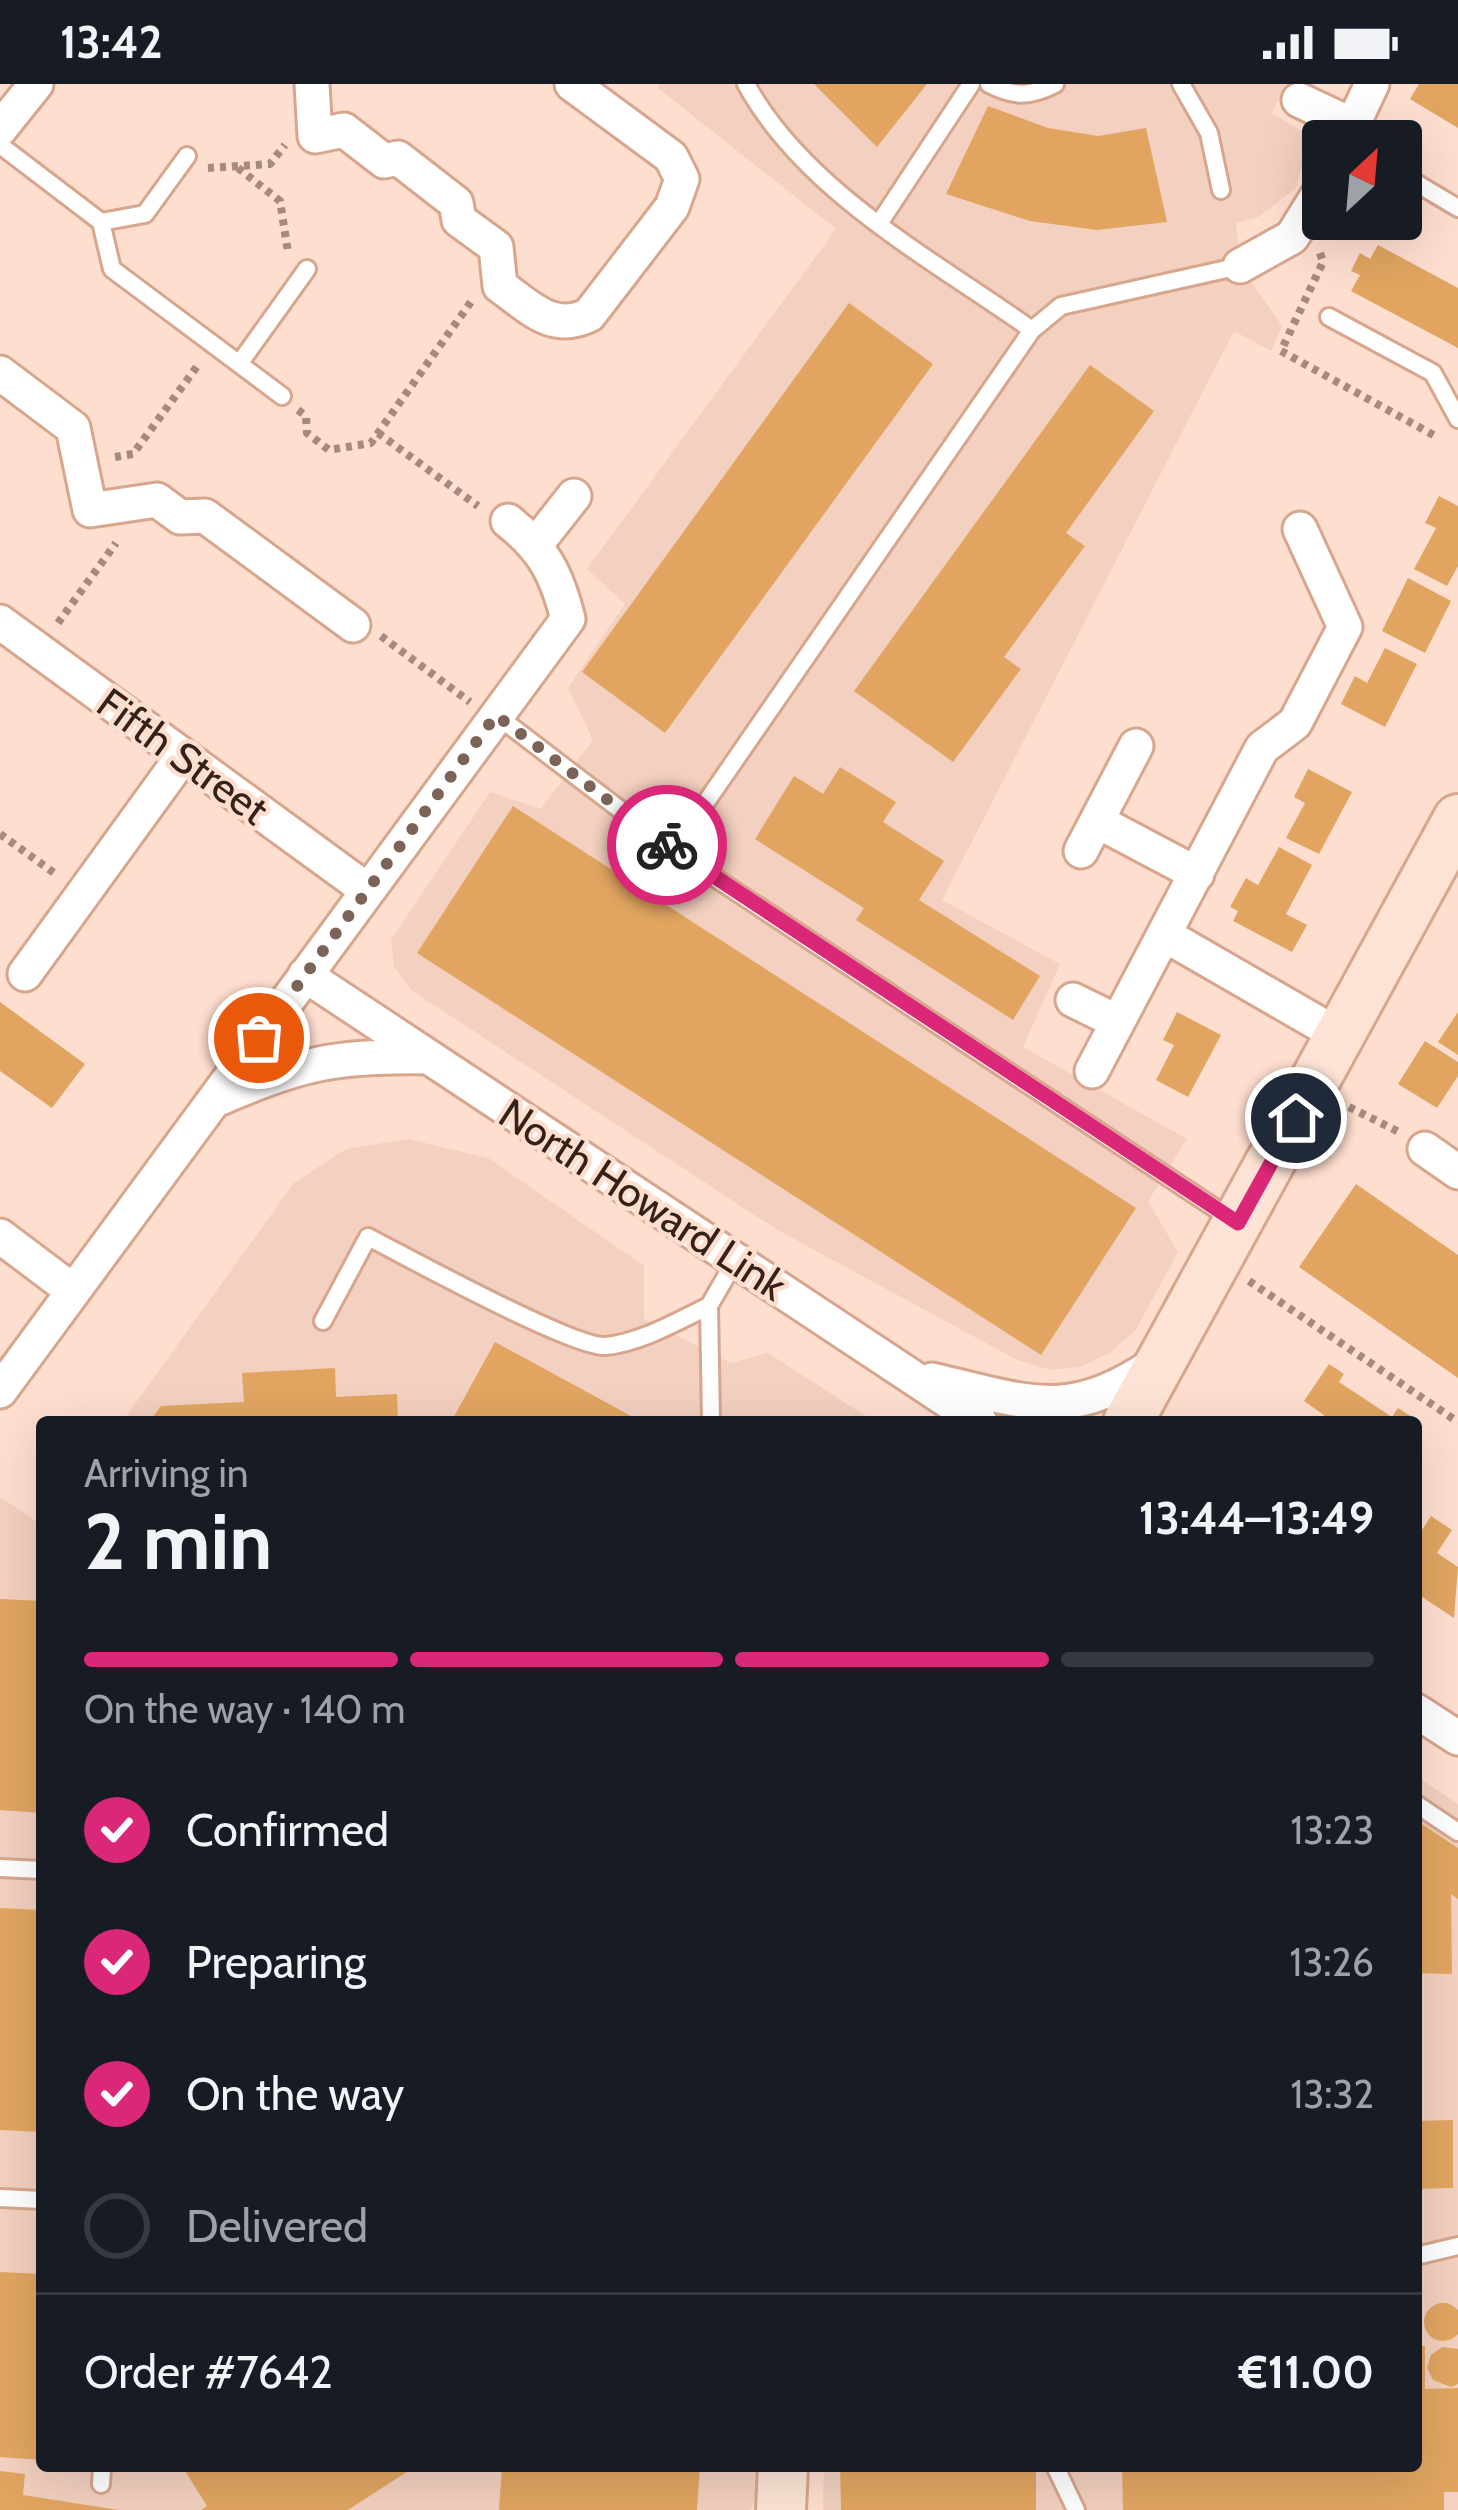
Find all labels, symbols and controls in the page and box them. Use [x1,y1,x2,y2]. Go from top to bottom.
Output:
text: 13:42 [60,15,163,69]
north arrow [1302,120,1422,240]
map controls [1302,120,1422,240]
street label: Fifth Street [87,677,279,835]
courier [607,785,727,905]
icon: bike [634,812,700,878]
pin [208,987,310,1089]
icon: bag [226,1005,292,1071]
pin [1245,1067,1347,1169]
icon: home [1263,1085,1329,1151]
street label: North Howard Link [490,1087,796,1311]
text: Arriving in [84,1449,248,1497]
text: 13:44–13:49 [1139,1491,1374,1545]
text: 2 min [84,1494,272,1589]
text: On the way · 140 m [84,1685,405,1733]
icon: check [84,1797,150,1863]
text: Confirmed [186,1803,389,1857]
text: 13:23 [1291,1806,1374,1854]
icon: check [84,1929,150,1995]
text: Preparing [186,1935,366,1989]
text: 13:26 [1289,1938,1374,1986]
icon: check [84,2061,150,2127]
text: On the way [186,2067,404,2121]
text: 13:32 [1291,2070,1374,2118]
text: Delivered [186,2199,368,2253]
text: Order #7642 [84,2345,333,2399]
text: €11.00 [1239,2345,1374,2399]

